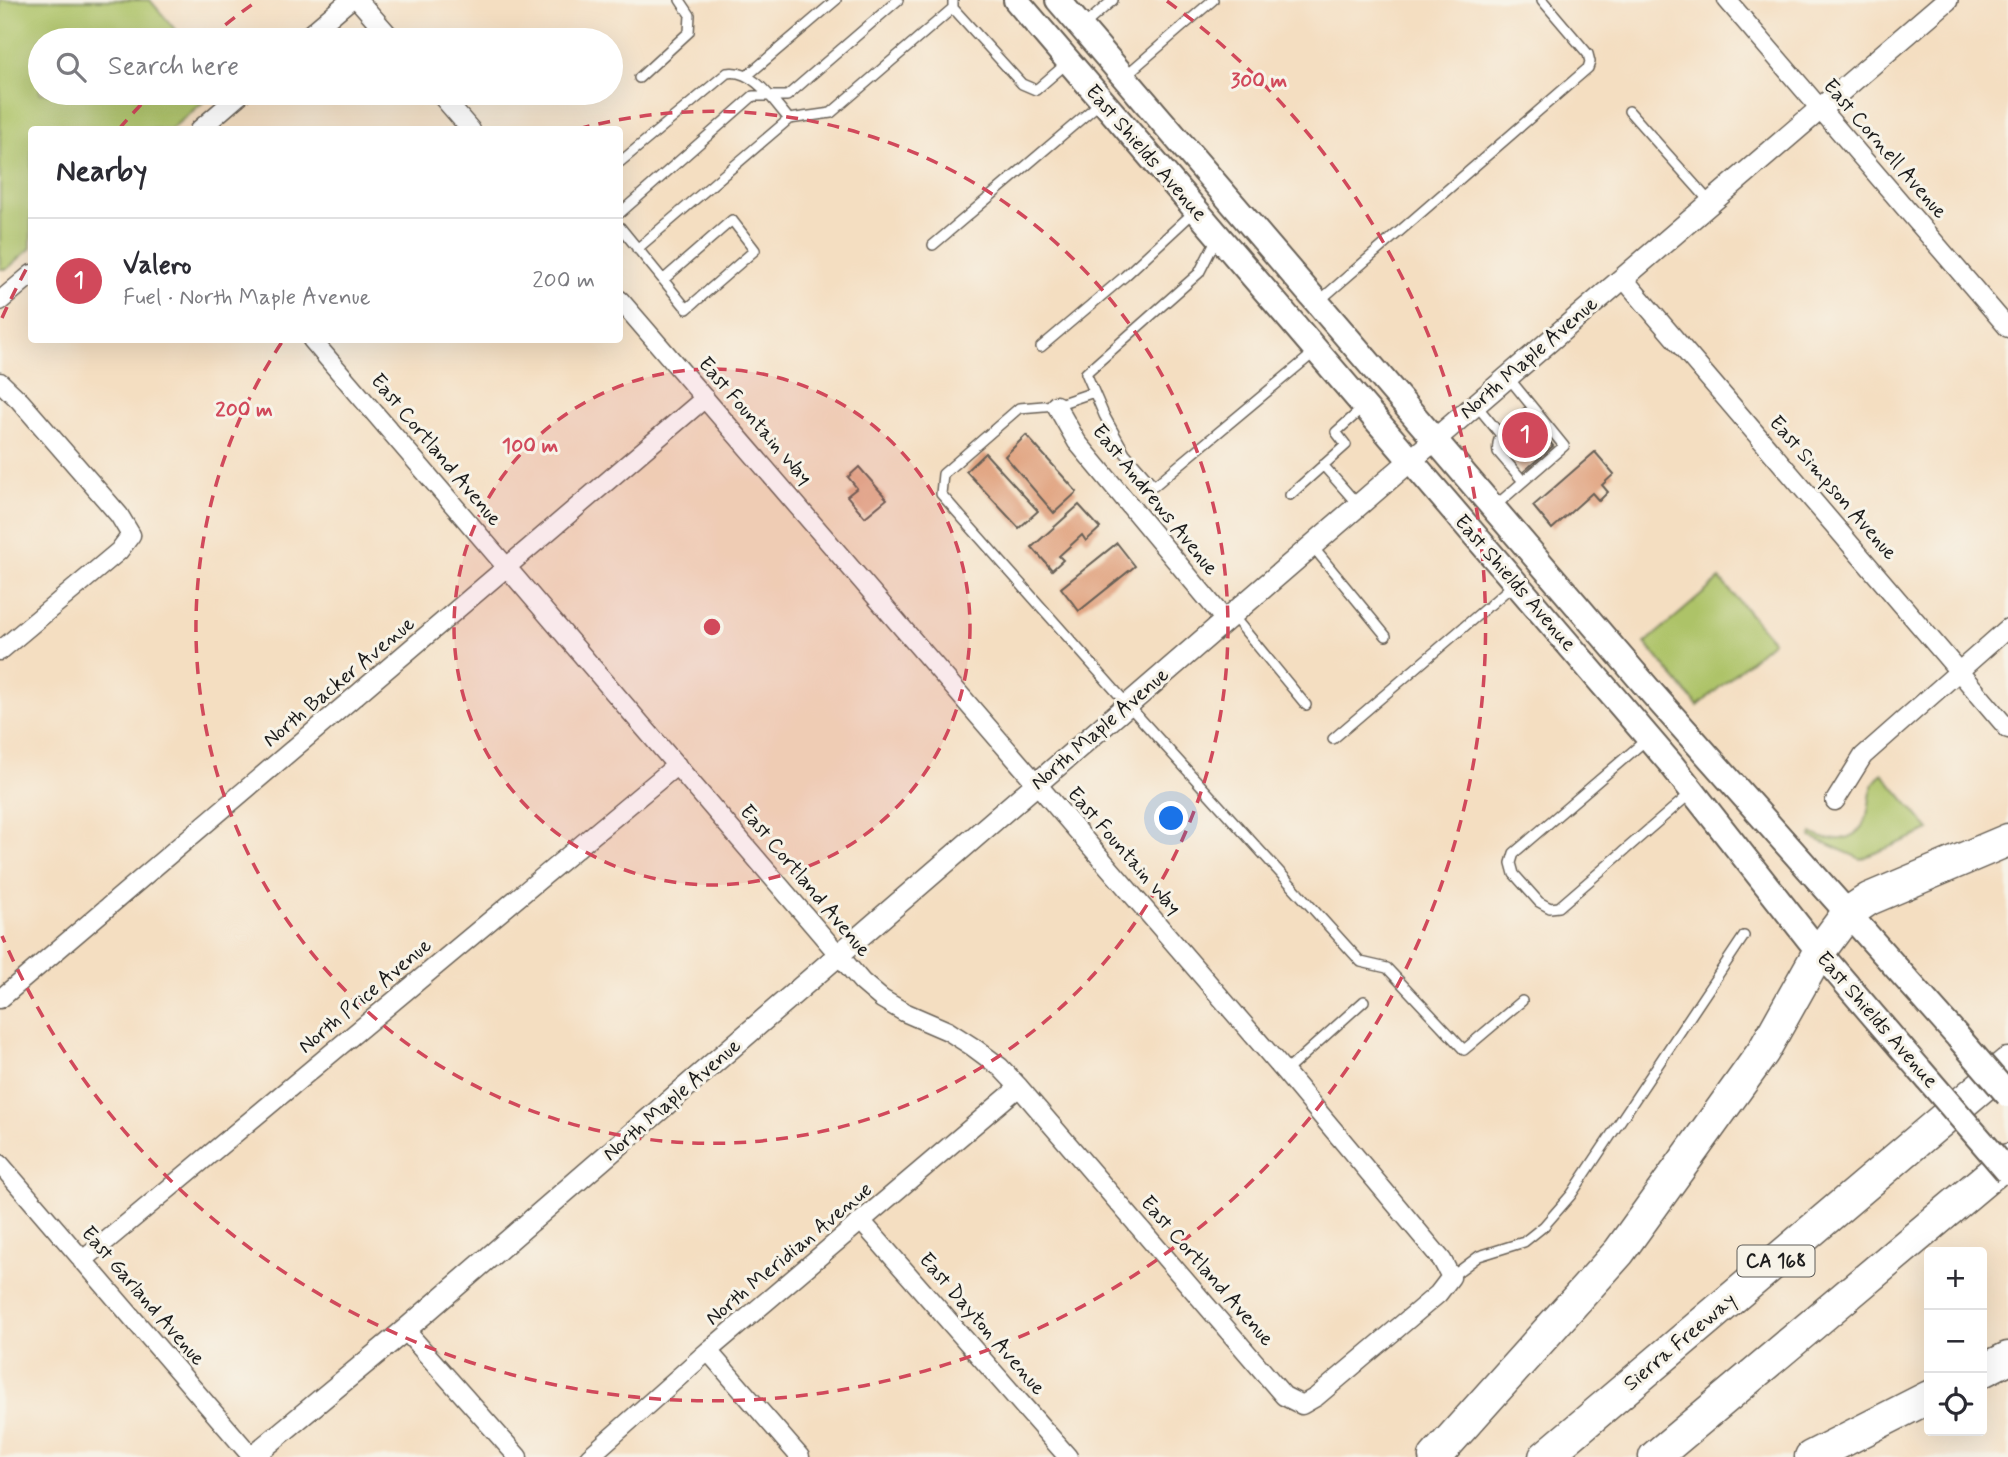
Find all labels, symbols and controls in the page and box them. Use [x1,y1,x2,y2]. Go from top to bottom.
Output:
search box [28,28,623,105]
icon: search [52,48,90,86]
text: Search here [108,50,239,84]
text: 300 m [1231,67,1288,95]
street label: East Cornell Avenue [1816,73,1954,225]
street label: East Shields Avenue [1079,79,1213,227]
text: Nearby [56,152,147,191]
text: Valero [123,249,192,283]
text: 1 [74,266,84,296]
text: 200 m [532,266,595,296]
text: Fuel · North Maple Avenue [123,283,371,313]
street label: North Maple Avenue [1454,290,1604,426]
street label: East Fountain Way [691,351,819,491]
street label: East Cortland Avenue [364,368,508,532]
text: 200 m [215,396,273,424]
pin: 1 [1502,409,1548,461]
street label: East Simpson Avenue [1762,410,1904,566]
street label: East Andrews Avenue [1085,419,1225,582]
text: 100 m [502,432,558,460]
street label: East Shields Avenue [1448,509,1582,657]
street label: North Backer Avenue [257,610,421,754]
centre of rings [700,615,724,639]
street label: North Maple Avenue [1025,661,1175,797]
street label: East Fountain Way [1060,781,1188,921]
street label: East Cortland Avenue [733,799,877,963]
your location [1154,801,1188,835]
street label: North Price Avenue [292,932,438,1060]
street label: East Shields Avenue [1810,946,1944,1094]
street label: North Maple Avenue [597,1032,747,1168]
street label: North Meridian Avenue [700,1176,878,1332]
street label: East Cortland Avenue [1134,1190,1280,1352]
street label: East Garland Avenue [74,1220,212,1372]
road number: CA 168 [1738,1246,1814,1276]
street label: East Dayton Avenue [912,1247,1052,1401]
map controls [1924,1247,1987,1436]
button: + [1924,1247,1987,1310]
street label: Sierra Freeway [1618,1286,1742,1398]
button: − [1924,1310,1987,1373]
button: locate [1924,1373,1987,1436]

